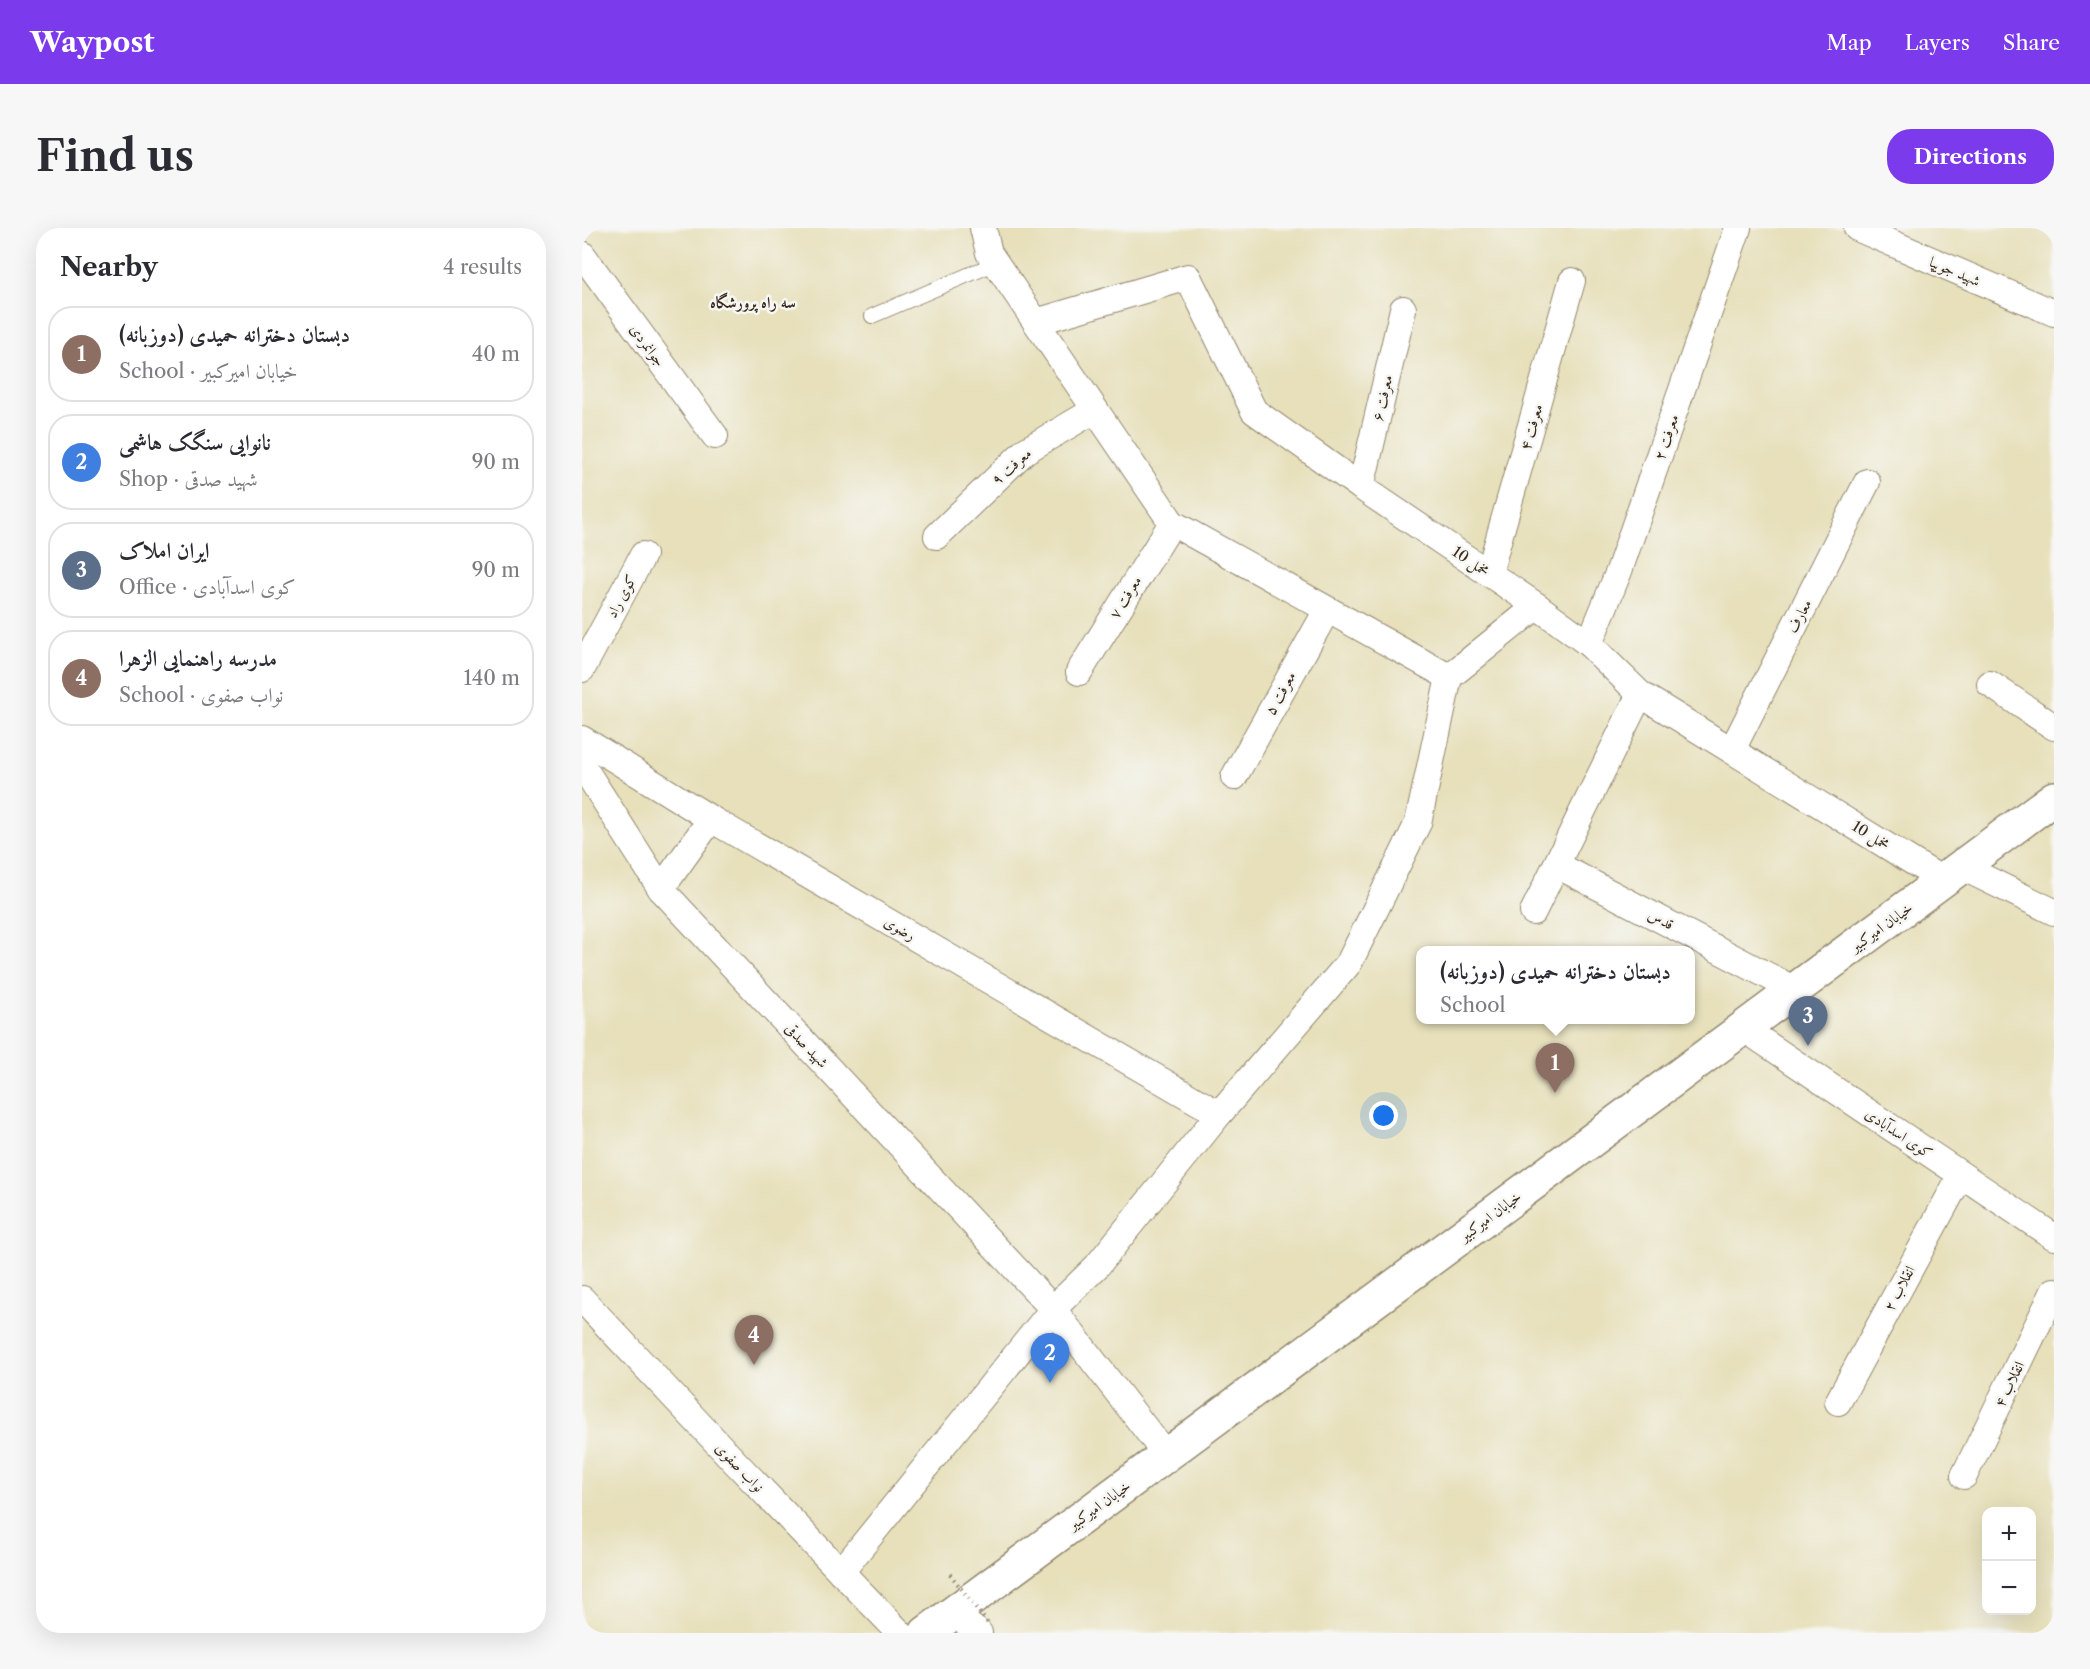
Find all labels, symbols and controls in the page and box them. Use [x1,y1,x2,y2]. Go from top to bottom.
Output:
text: Waypost [30,25,154,59]
text: Map [1827,30,1872,55]
text: Layers [1905,30,1970,55]
text: Share [2003,30,2060,55]
button: Directions [1887,129,2054,184]
text: Find us [36,130,194,182]
text: Nearby [60,251,158,283]
street label: شهید جویپا [1926,252,1983,291]
text: 4 results [443,255,522,279]
district label: سه راه پرورشگاه [710,292,796,313]
street label: جوانمردی [625,320,670,371]
text: دبستان دخترانه حمیدی (دوزبانه) [119,321,350,348]
text: 1 [77,342,86,366]
text: 40 m [472,342,520,366]
text: School · خیابان امیرکبیر [119,359,298,383]
street label: معرفت ۶ [1367,373,1398,423]
street label: معرفت ۴ [1515,402,1548,452]
street label: معرفت ۲ [1649,412,1684,463]
text: نانوایی سنگک هاشمی [119,429,271,456]
street label: معرفت ۹ [987,443,1036,489]
text: 2 [76,450,87,474]
text: 90 m [472,450,520,474]
text: Shop · شهید صدقی [119,467,258,491]
text: ایران املاک [119,537,210,564]
street label: مخمل 10 [1448,542,1493,582]
text: 3 [76,558,87,582]
text: 90 m [472,558,520,582]
street label: کوی راد [602,571,640,621]
street label: معرفت ۷ [1105,572,1146,622]
text: Office · کوی اسدآبادی [119,575,296,599]
street label: معارف [1782,596,1816,636]
text: مدرسه راهنمایی الزهرا [119,645,277,672]
text: 4 [76,666,87,690]
text: 140 m [463,666,520,690]
street label: معرفت ۵ [1260,668,1301,719]
text: School · نواب صفوی [119,683,283,707]
street label: مخمل 10 [1848,816,1893,856]
street label: خیابان امیرکبیر [1844,898,1916,957]
street label: قدس [1645,904,1677,934]
street label: رضوی [881,911,919,945]
popup [1416,946,1695,1024]
text: دبستان دخترانه حمیدی (دوزبانه) [1440,958,1671,985]
text: School [1440,993,1505,1017]
pin: 3 [1788,996,1828,1046]
street label: شهید صدقی [781,1018,833,1072]
pin: 1 [1536,1044,1574,1093]
your location [1369,1101,1398,1130]
street label: کوی اسدآبادی [1862,1104,1936,1162]
street label: خیابان امیرکبیر [1454,1187,1525,1247]
street label: انقلاب ۲ [1879,1262,1919,1314]
pin: 4 [734,1316,774,1365]
pin: 2 [1030,1334,1070,1383]
street label: انقلاب ۴ [1990,1358,2028,1410]
street label: نواب صفوی [712,1438,768,1496]
street label: خیابان امیرکبیر [1062,1476,1134,1535]
map controls [1982,1507,2036,1615]
button: + [1982,1507,2036,1561]
button: − [1982,1561,2036,1615]

